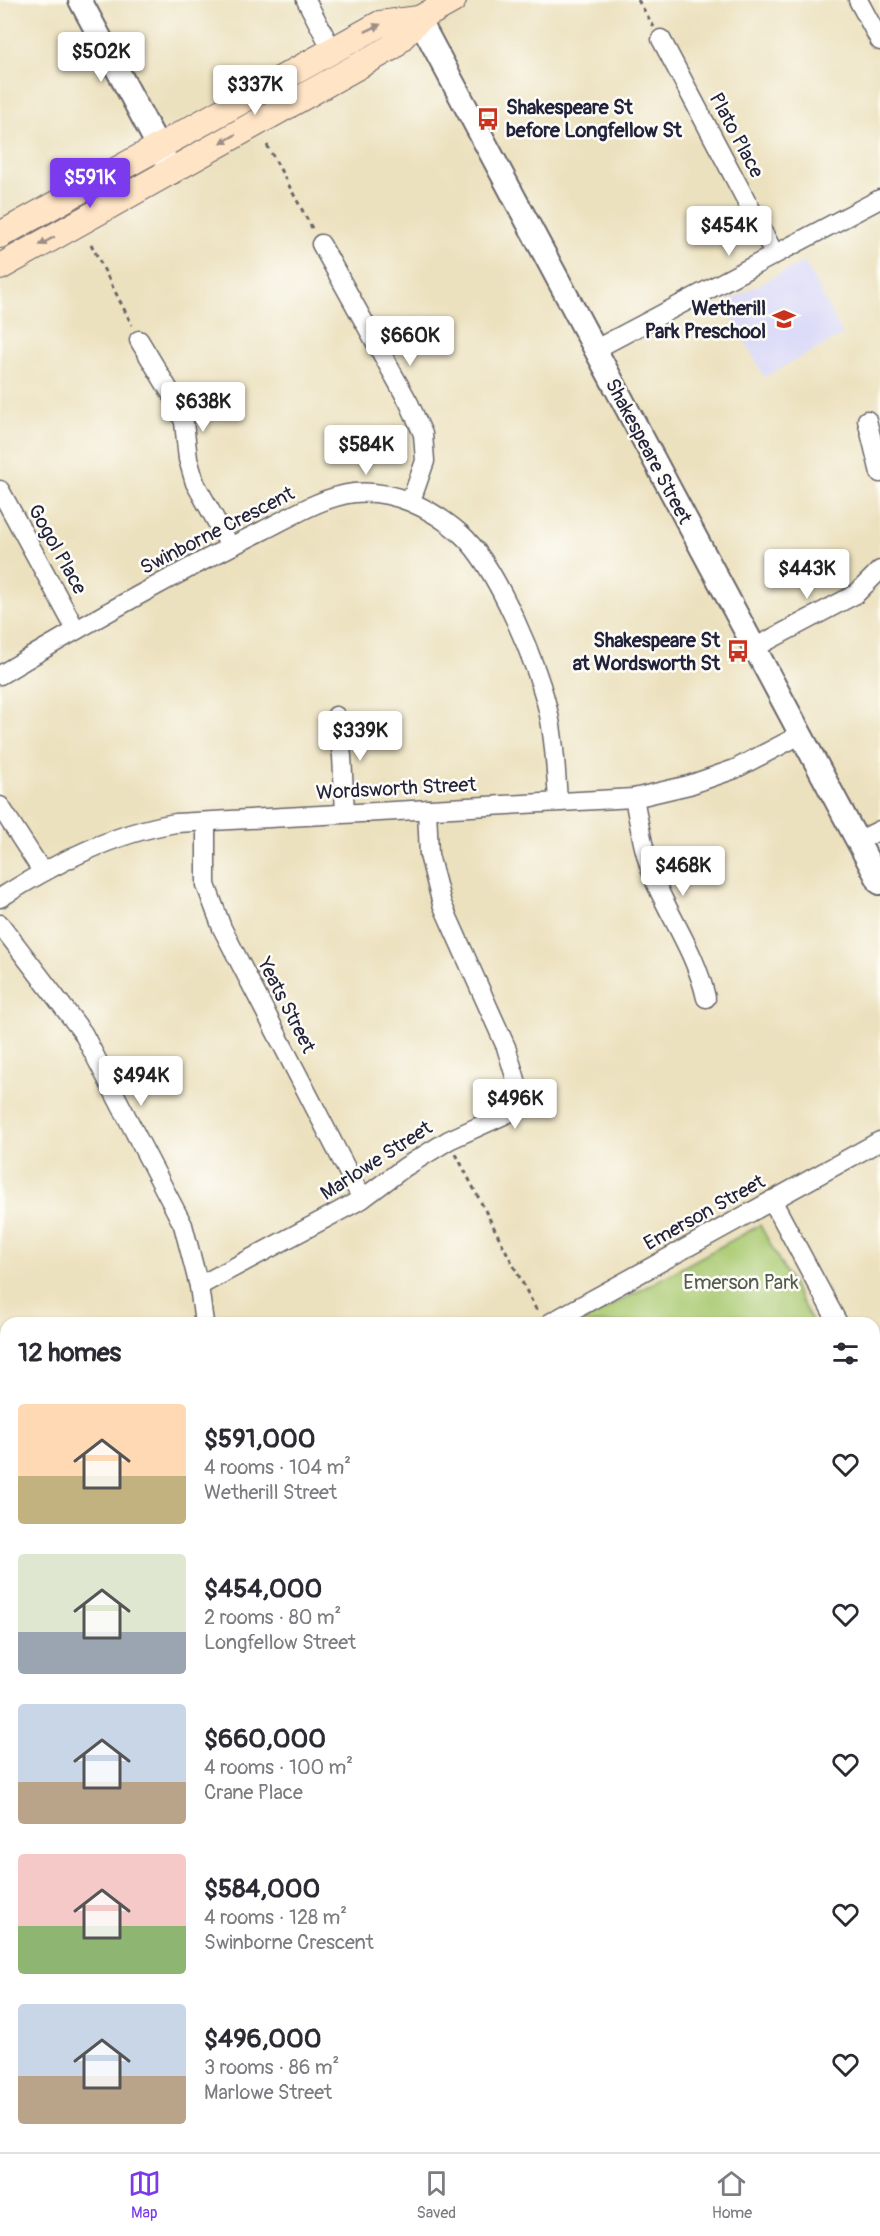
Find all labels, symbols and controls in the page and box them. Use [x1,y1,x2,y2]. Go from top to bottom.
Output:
one-way arrow [365,23,382,32]
pin: $502K [59,32,143,83]
text: $502K [72,39,130,64]
pin: $337K [213,65,297,116]
text: $337K [227,72,283,97]
street label: Plato Place [704,88,769,182]
place label: Shakespeare St before Longfellow St [506,95,683,143]
bus stop icon: Shakespeare St before Longfellow St [475,106,501,132]
one-way arrow [220,134,236,145]
pin: $591K [48,158,132,209]
text: $591K [64,165,116,190]
pin: $454K [687,206,771,257]
text: $454K [701,213,757,238]
one-way arrow [38,236,55,246]
place label: Wetherill Park Preschool [645,296,766,344]
school or university icon: Wetherill Park Preschool [771,306,797,332]
pin: $660K [368,316,452,367]
text: $660K [380,323,440,348]
street label: Shakespeare Street [600,374,698,529]
pin: $638K [161,382,245,433]
text: $638K [175,389,231,414]
pin: $584K [324,425,408,476]
text: $584K [338,432,394,457]
street label: Swinborne Crescent [136,480,299,580]
street label: Gogol Place [23,500,93,599]
pin: $443K [765,549,849,600]
text: $443K [778,556,836,581]
place label: Shakespeare St at Wordsworth St [573,628,721,676]
bus stop icon: Shakespeare St at Wordsworth St [725,638,751,664]
pin: $339K [318,711,402,762]
text: $339K [332,718,388,743]
street label: Wordsworth Street [315,772,478,805]
pin: $468K [641,846,725,897]
text: $468K [655,853,711,878]
street label: Yeats Street [251,953,322,1058]
pin: $494K [99,1056,183,1107]
text: $494K [113,1063,169,1088]
pin: $496K [473,1079,557,1130]
text: $496K [487,1086,543,1111]
street label: Marlowe Street [316,1115,438,1206]
street label: Emerson Street [639,1168,770,1256]
park label: Emerson Park [683,1270,799,1295]
text: 12 homes [18,1337,121,1369]
icon: filters [829,1337,862,1370]
text: $591,000 [204,1423,316,1455]
icon: home [66,1428,138,1500]
icon: heart [829,1448,862,1481]
text: 4 rooms · 104 m² [204,1455,351,1480]
text: Wetherill Street [204,1480,337,1505]
text: $454,000 [204,1573,322,1605]
icon: home [66,1578,138,1650]
icon: heart [829,1598,862,1631]
text: 2 rooms · 80 m² [204,1605,341,1630]
text: Longfellow Street [204,1630,356,1655]
text: $660,000 [204,1723,326,1755]
icon: home [66,1728,138,1800]
icon: heart [829,1748,862,1781]
text: 4 rooms · 100 m² [204,1755,353,1780]
text: Crane Place [204,1780,303,1805]
text: $584,000 [204,1873,320,1905]
icon: home [66,1878,138,1950]
icon: heart [829,1898,862,1931]
text: 4 rooms · 128 m² [204,1905,347,1930]
text: Swinborne Crescent [204,1930,374,1955]
text: $496,000 [204,2023,322,2055]
icon: home [66,2028,138,2100]
icon: heart [829,2048,862,2081]
text: 3 rooms · 86 m² [204,2055,339,2080]
text: Marlowe Street [204,2080,332,2105]
tab: Map [128,2167,161,2223]
tab: Saved [416,2167,456,2223]
tab: Home [712,2167,752,2223]

